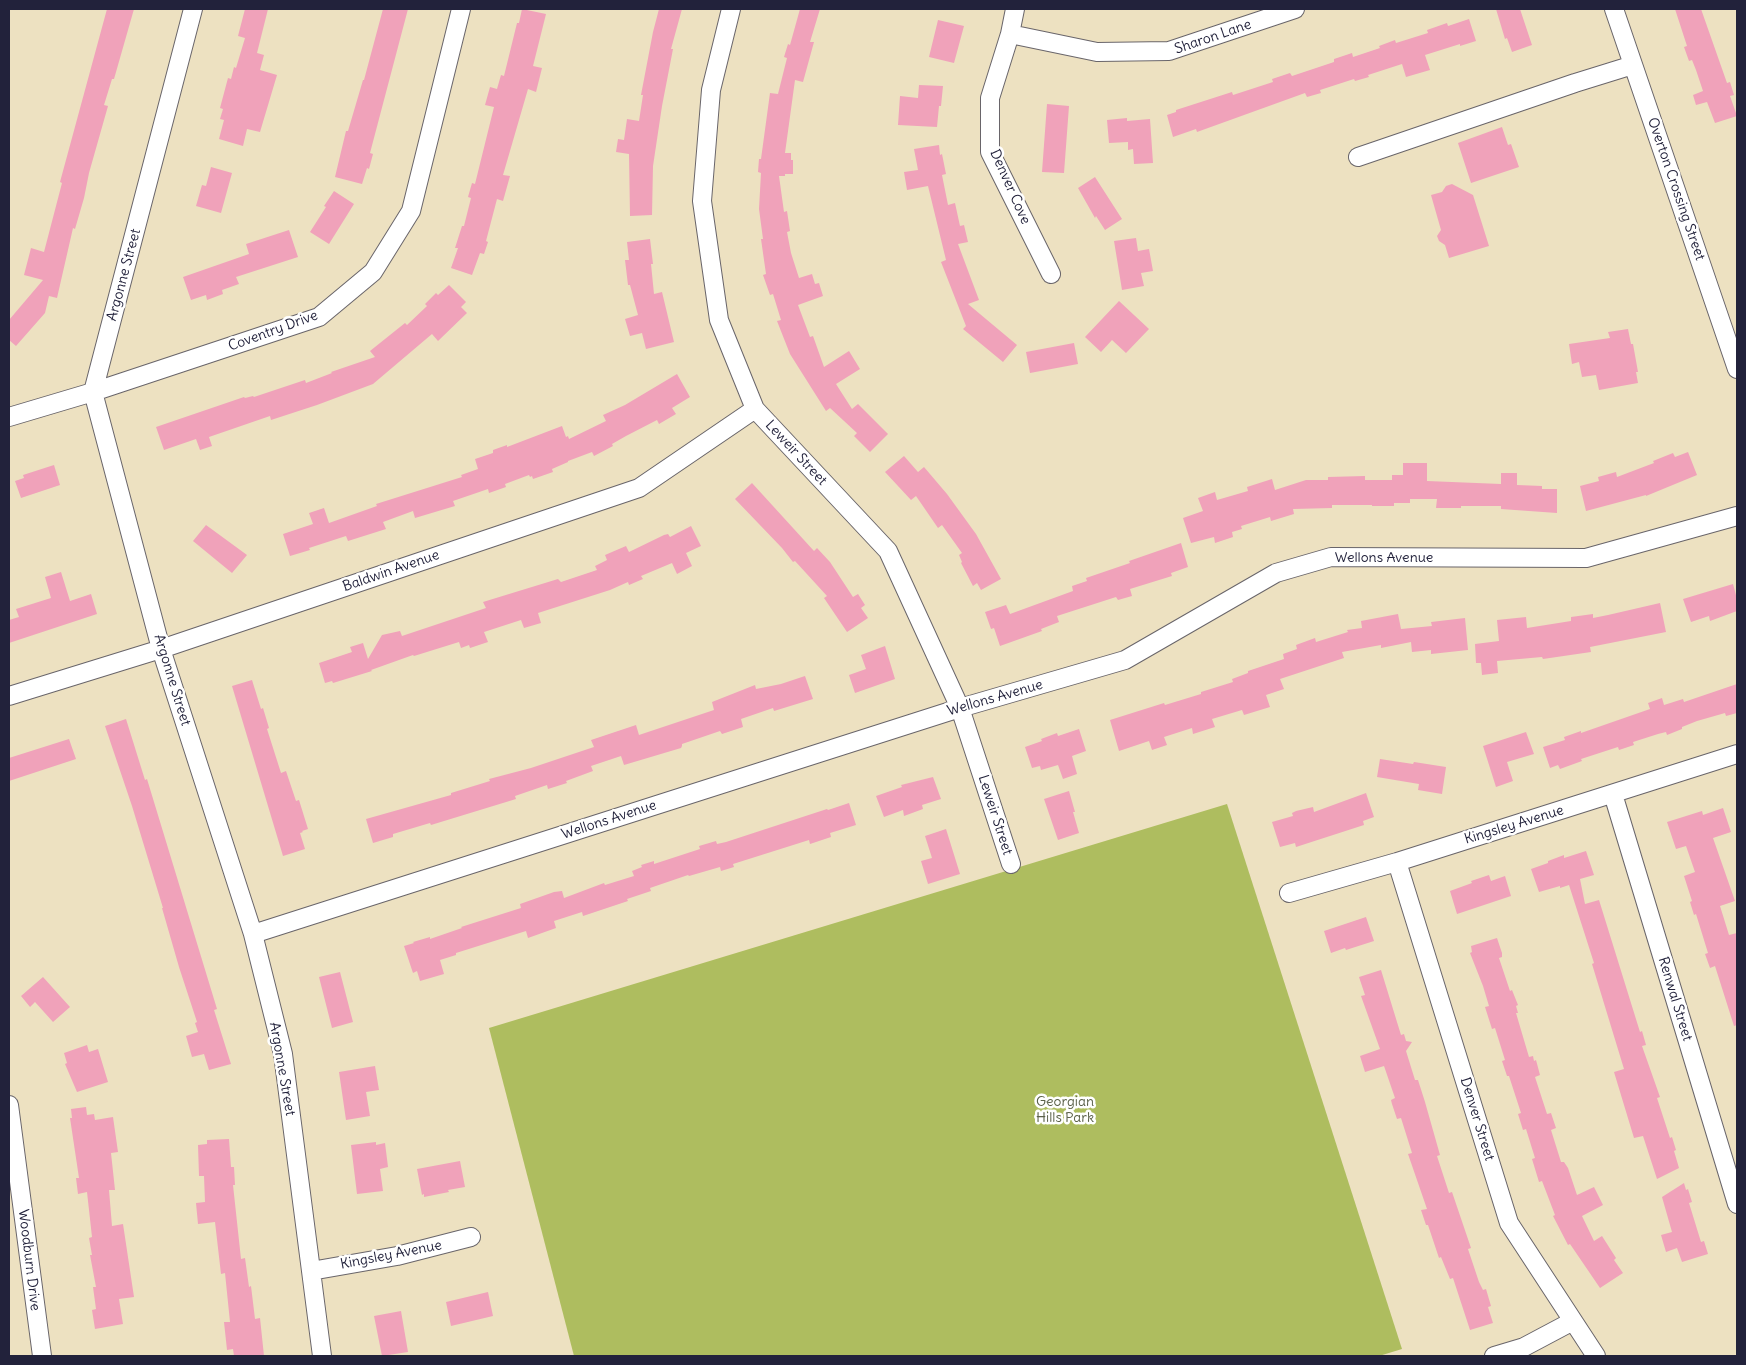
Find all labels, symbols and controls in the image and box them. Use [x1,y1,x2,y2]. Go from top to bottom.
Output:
street label: Sharon Lane [1172,16,1254,58]
street label: Overton Crossing Street [1644,115,1708,263]
street label: Denver Cove [986,147,1034,227]
street label: Argonne Street [104,227,144,323]
street label: Coventry Drive [226,307,320,355]
street label: Leweir Street [762,417,830,489]
street label: Baldwin Avenue [340,547,442,595]
street label: Wellons Avenue [1335,550,1433,566]
street label: Argonne Street [150,632,194,728]
street label: Wellons Avenue [945,676,1045,720]
street label: Leweir Street [974,773,1016,857]
street label: Wellons Avenue [560,797,658,843]
street label: Kingsley Avenue [1462,802,1566,848]
street label: Renwal Street [1654,955,1696,1043]
street label: Argonne Street [266,1021,298,1117]
street label: Denver Street [1456,1075,1498,1163]
park label: Georgian Hills Park [1036,1094,1094,1126]
street label: Woodburn Drive [14,1208,44,1312]
street label: Kingsley Avenue [339,1237,443,1273]

